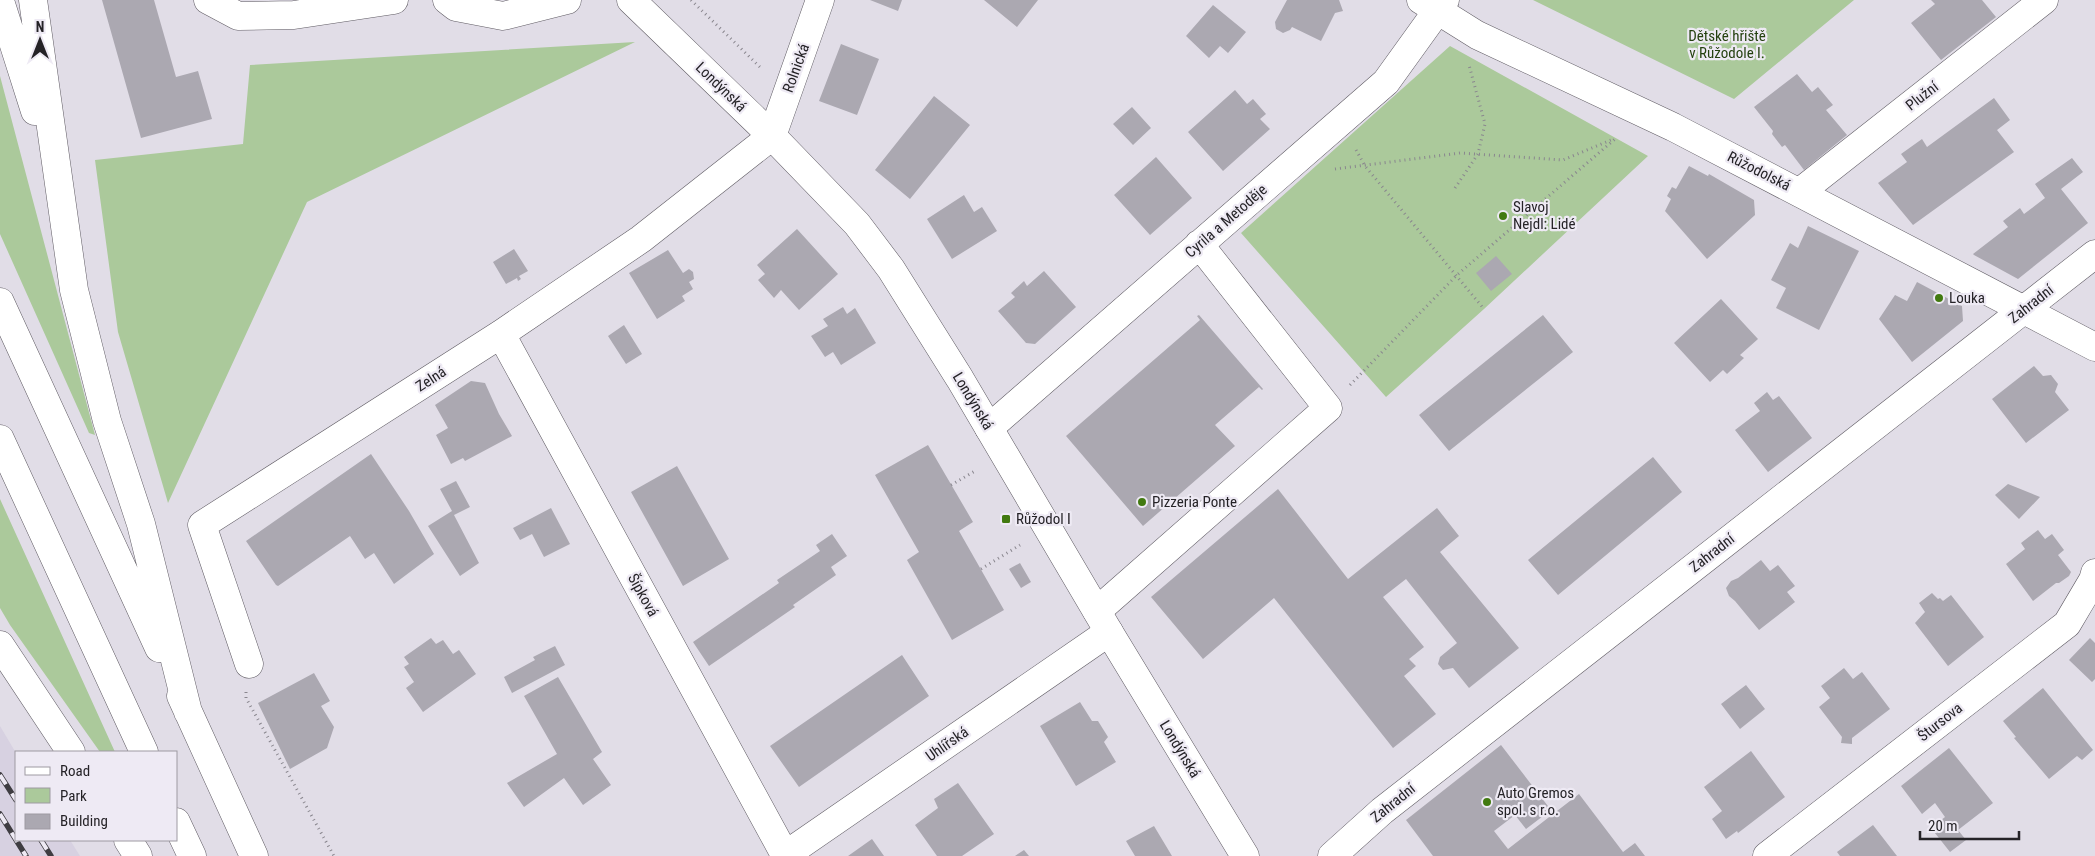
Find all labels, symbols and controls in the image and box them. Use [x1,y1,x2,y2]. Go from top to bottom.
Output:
north arrow [15,15,65,65]
text: N [36,19,44,35]
park label: Dětské hřiště v Růžodole I. [1688,27,1766,62]
street label: Rolnická [779,41,813,95]
street label: Londýnská [692,58,750,116]
street label: Plužní [1902,77,1943,114]
street label: Růžodolská [1724,147,1794,195]
street label: Cyrila a Metoděje [1181,181,1271,261]
place label: Slavoj Nejdl: Lidé [1513,198,1576,233]
marker: Slavoj Nejdl: Lidé [1497,210,1509,222]
street label: Zahradní [2005,280,2058,327]
place label: Louka [1949,289,1985,307]
marker: Louka [1933,292,1945,304]
street label: Zelná [412,363,450,395]
street label: Londýnská [949,369,997,433]
place label: Pizzeria Ponte [1152,493,1237,511]
marker: Pizzeria Ponte [1136,496,1148,508]
place label: Růžodol I [1016,510,1071,528]
marker: Růžodol I [1000,513,1012,525]
street label: Zahradní [1686,529,1739,576]
street label: Šípková [624,570,662,620]
street label: Štursova [1914,699,1966,745]
street label: Londýnská [1156,717,1204,781]
street label: Uhlířská [922,723,972,765]
legend [15,751,178,841]
text: Road [60,762,90,780]
street label: Zahradní [1367,779,1420,826]
place label: Auto Gremos spol. s r.o. [1497,784,1574,819]
text: Park [60,787,87,805]
marker: Auto Gremos spol. s r.o. [1481,796,1493,808]
scale bar [1920,808,2019,840]
text: Building [60,812,108,830]
text: 20 m [1928,817,1958,835]

